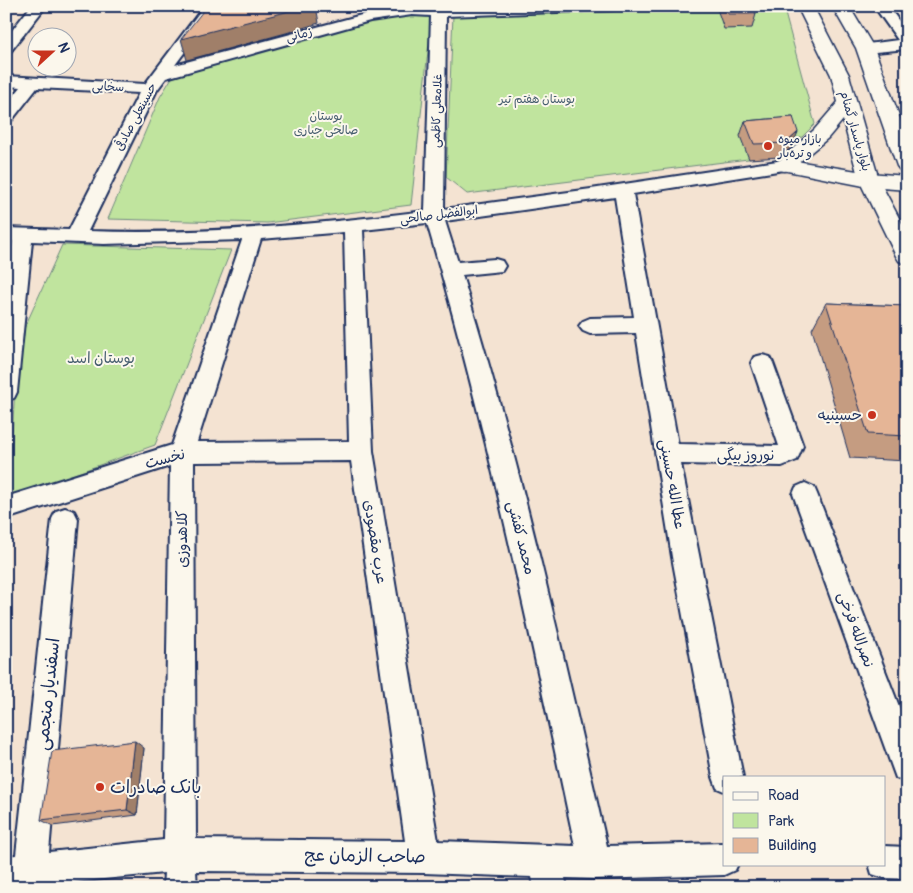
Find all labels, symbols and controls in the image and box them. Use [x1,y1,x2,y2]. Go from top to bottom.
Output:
street label: زمانی [284,24,314,46]
north arrow [28,28,78,78]
text: N [54,40,73,55]
street label: غلامعلی کاظمی [428,74,446,148]
street label: سخایی [91,79,125,95]
street label: حسینعلی صادقی [112,80,160,154]
street label: بلوار پاسدار گمنام [835,89,874,173]
park label: بوستان هفتم تیر [498,92,575,108]
park label: بوستان صالحی جباری [294,109,358,138]
place label: بازار میوه و تره‌بار [777,132,822,161]
marker: بازار میوه و تره‌بار [762,140,774,152]
street label: ابوالفضل صالحی [399,203,479,227]
park label: بوستان اسد [67,349,135,368]
place label: حسینیه [818,406,862,425]
marker: حسینیه [866,409,878,421]
street label: عطا الله حسینی [655,438,689,530]
street label: نخست [143,445,187,473]
street label: نوروز بیگی [717,446,775,465]
street label: عرب مقصودی [359,499,391,585]
street label: محمد کفشی [503,499,539,577]
street label: کلاهدوزی [173,510,192,568]
street label: نصرالله فرخی [833,589,879,671]
street label: اسفندیار منجمی [31,636,65,752]
place label: بانک صادرات [110,776,201,799]
legend [723,776,886,866]
marker: بانک صادرات [94,781,106,793]
text: Road [768,786,799,805]
text: Park [768,812,795,831]
text: Building [768,836,816,855]
street label: صاحب الزمان عج [304,843,426,869]

